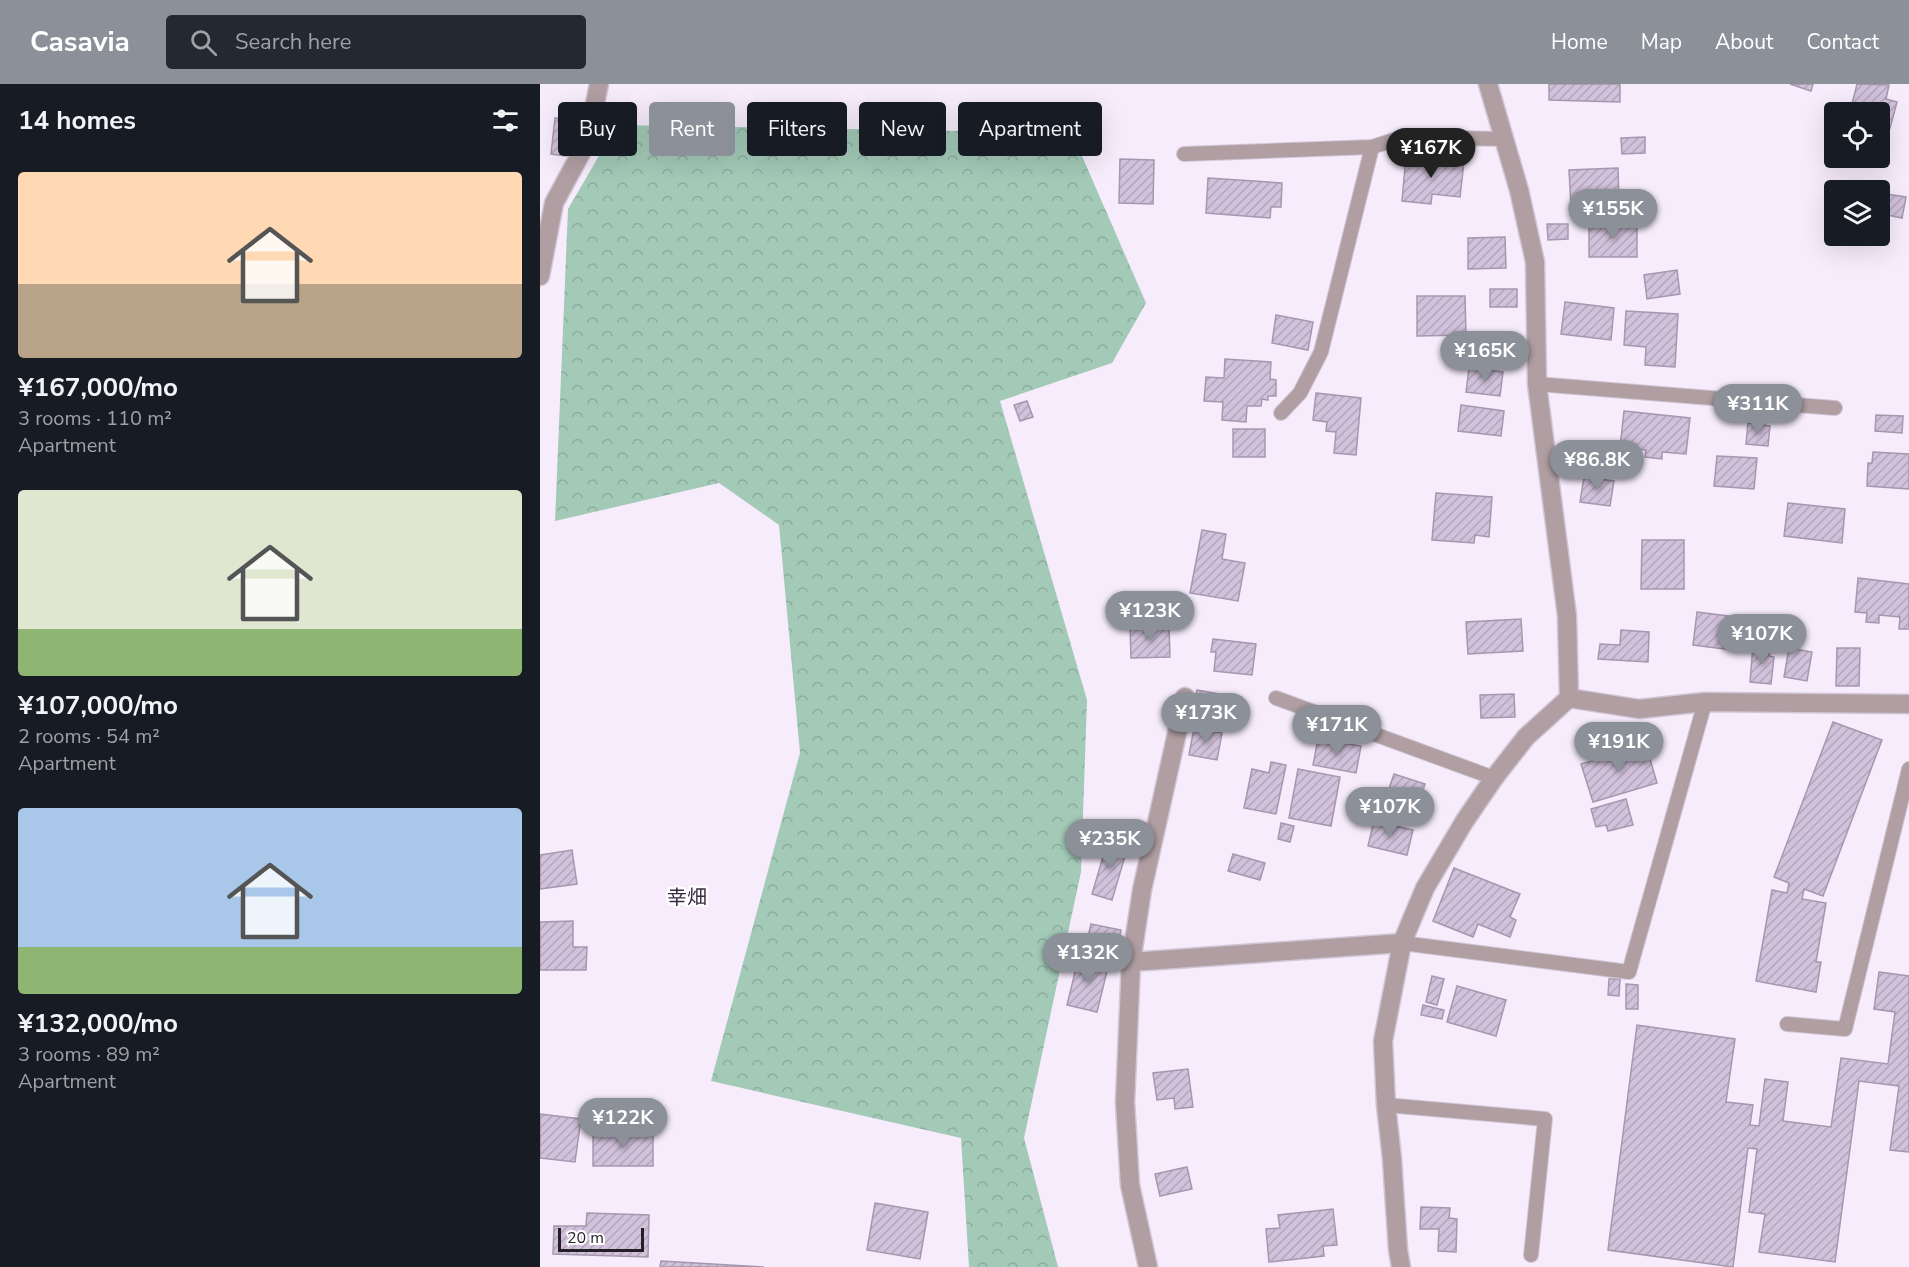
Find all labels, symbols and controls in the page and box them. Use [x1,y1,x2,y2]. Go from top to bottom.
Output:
search box [166,15,586,69]
text: Casavia [30,23,130,61]
icon: search [187,26,220,59]
text: Search here [235,27,352,57]
text: Home [1551,28,1608,56]
text: Map [1641,28,1682,56]
text: About [1715,28,1773,56]
text: Contact [1806,28,1879,56]
chip: Buy [558,102,637,156]
chip: Rent [649,102,735,156]
chip: Filters [747,102,847,156]
chip: New [859,102,946,156]
chip: Apartment [958,102,1102,156]
map controls [1824,102,1890,246]
button: locate [1824,102,1890,168]
text: 14 homes [18,103,136,138]
icon: filters [489,104,522,137]
pin: ¥167K [1389,128,1473,179]
text: ¥167K [1400,134,1462,161]
button: layers [1824,180,1890,246]
pin: ¥155K [1571,189,1655,240]
text: ¥155K [1582,195,1644,222]
icon: home [216,211,324,319]
pin: ¥165K [1443,331,1527,382]
text: ¥165K [1454,337,1516,364]
text: ¥167,000/mo [18,370,178,405]
pin: ¥311K [1716,384,1800,435]
text: ¥311K [1727,390,1789,417]
text: 3 rooms · 110 m² [18,405,172,432]
text: Apartment [18,432,116,459]
pin: ¥86.8K [1548,440,1646,491]
text: ¥86.8K [1564,446,1630,473]
icon: home [216,529,324,637]
pin: ¥123K [1108,591,1192,642]
text: ¥123K [1119,597,1181,624]
pin: ¥107K [1720,614,1804,665]
text: ¥107K [1731,620,1793,647]
text: ¥107,000/mo [18,688,178,723]
pin: ¥173K [1164,693,1248,744]
text: ¥173K [1175,699,1237,726]
pin: ¥171K [1295,705,1379,756]
text: ¥171K [1306,711,1368,738]
pin: ¥191K [1577,722,1661,773]
text: 2 rooms · 54 m² [18,723,160,750]
text: ¥191K [1588,728,1650,755]
text: Apartment [18,750,116,777]
pin: ¥107K [1348,787,1432,838]
text: ¥107K [1359,793,1421,820]
pin: ¥235K [1068,819,1152,870]
text: ¥235K [1079,825,1141,852]
icon: home [216,847,324,955]
district label: 幸畑 [667,884,707,911]
pin: ¥132K [1046,933,1130,984]
text: ¥132K [1057,939,1119,966]
text: ¥132,000/mo [18,1006,178,1041]
text: 3 rooms · 89 m² [18,1041,160,1068]
text: Apartment [18,1068,116,1095]
pin: ¥122K [581,1098,665,1149]
text: ¥122K [592,1104,654,1131]
scale bar [558,1225,644,1252]
text: 20 m [567,1227,604,1249]

